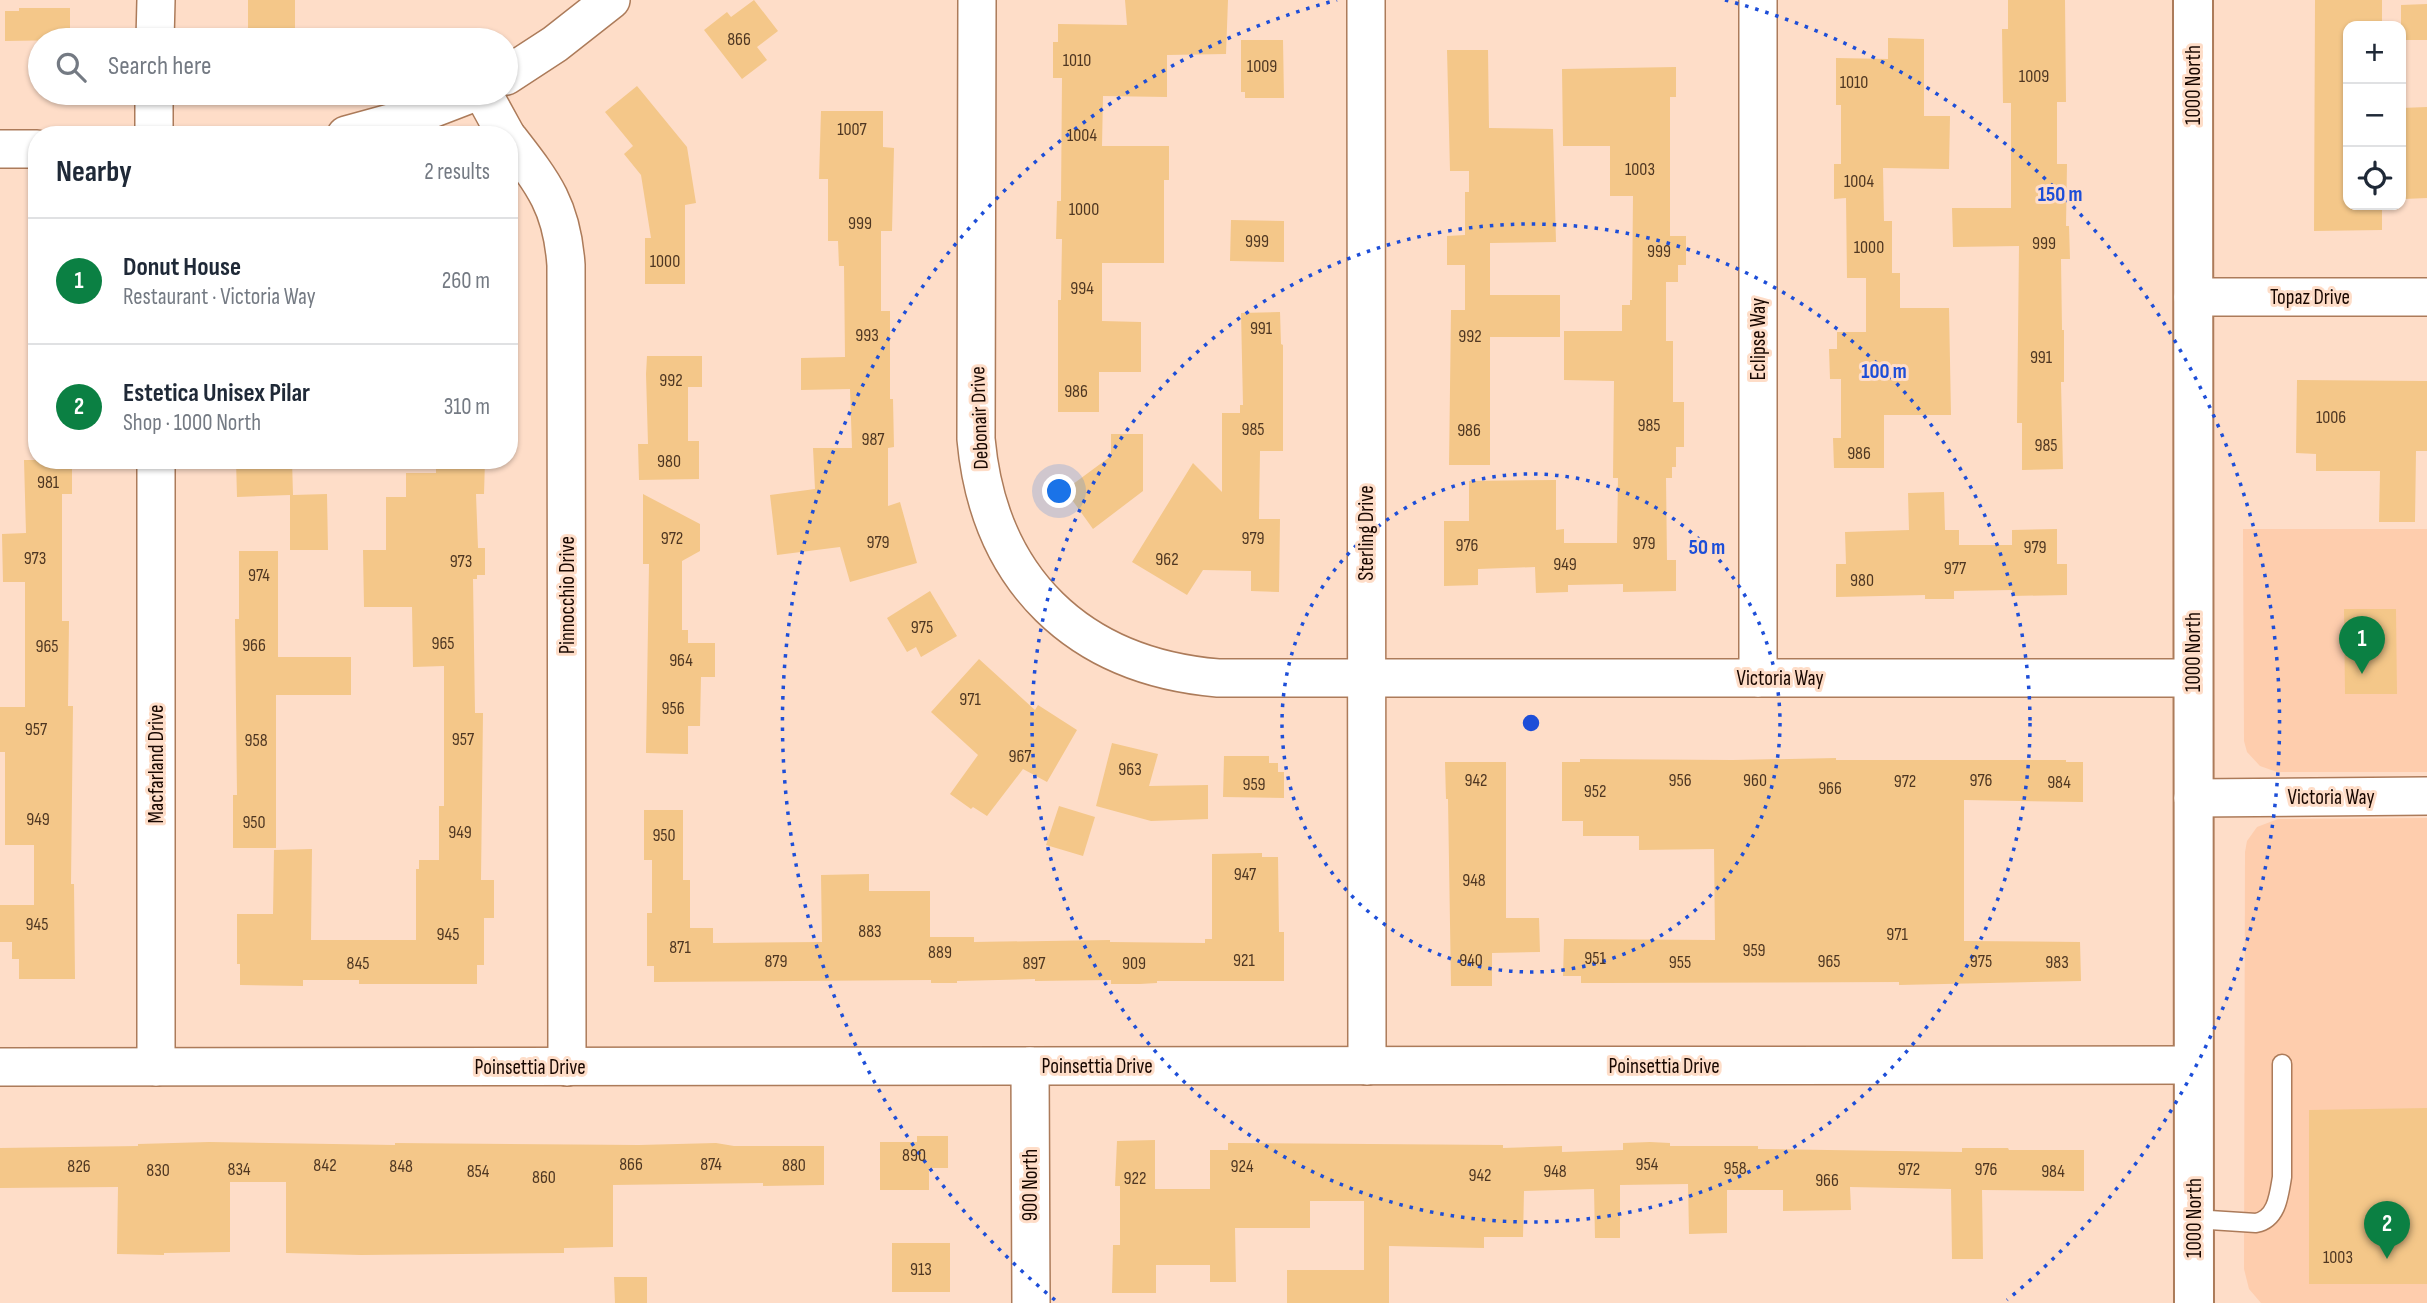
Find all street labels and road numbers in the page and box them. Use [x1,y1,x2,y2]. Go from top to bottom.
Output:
street label: 1000 North [2181,45,2206,125]
street label: Topaz Drive [2270,285,2350,310]
street label: Eclipse Way [1746,298,1771,380]
street label: Debonair Drive [965,366,994,470]
street label: Sterling Drive [1354,485,1379,581]
street label: Pinnocchio Drive [555,536,580,654]
street label: 1000 North [2181,612,2206,692]
street label: Victoria Way [1736,666,1824,691]
street label: Macfarland Drive [144,705,169,823]
street label: Victoria Way [2287,785,2375,810]
street label: Poinsettia Drive [1041,1054,1153,1079]
street label: Poinsettia Drive [1608,1054,1720,1079]
street label: Poinsettia Drive [474,1055,586,1080]
street label: 900 North [1018,1149,1043,1221]
street label: 1000 North [2182,1178,2207,1258]

